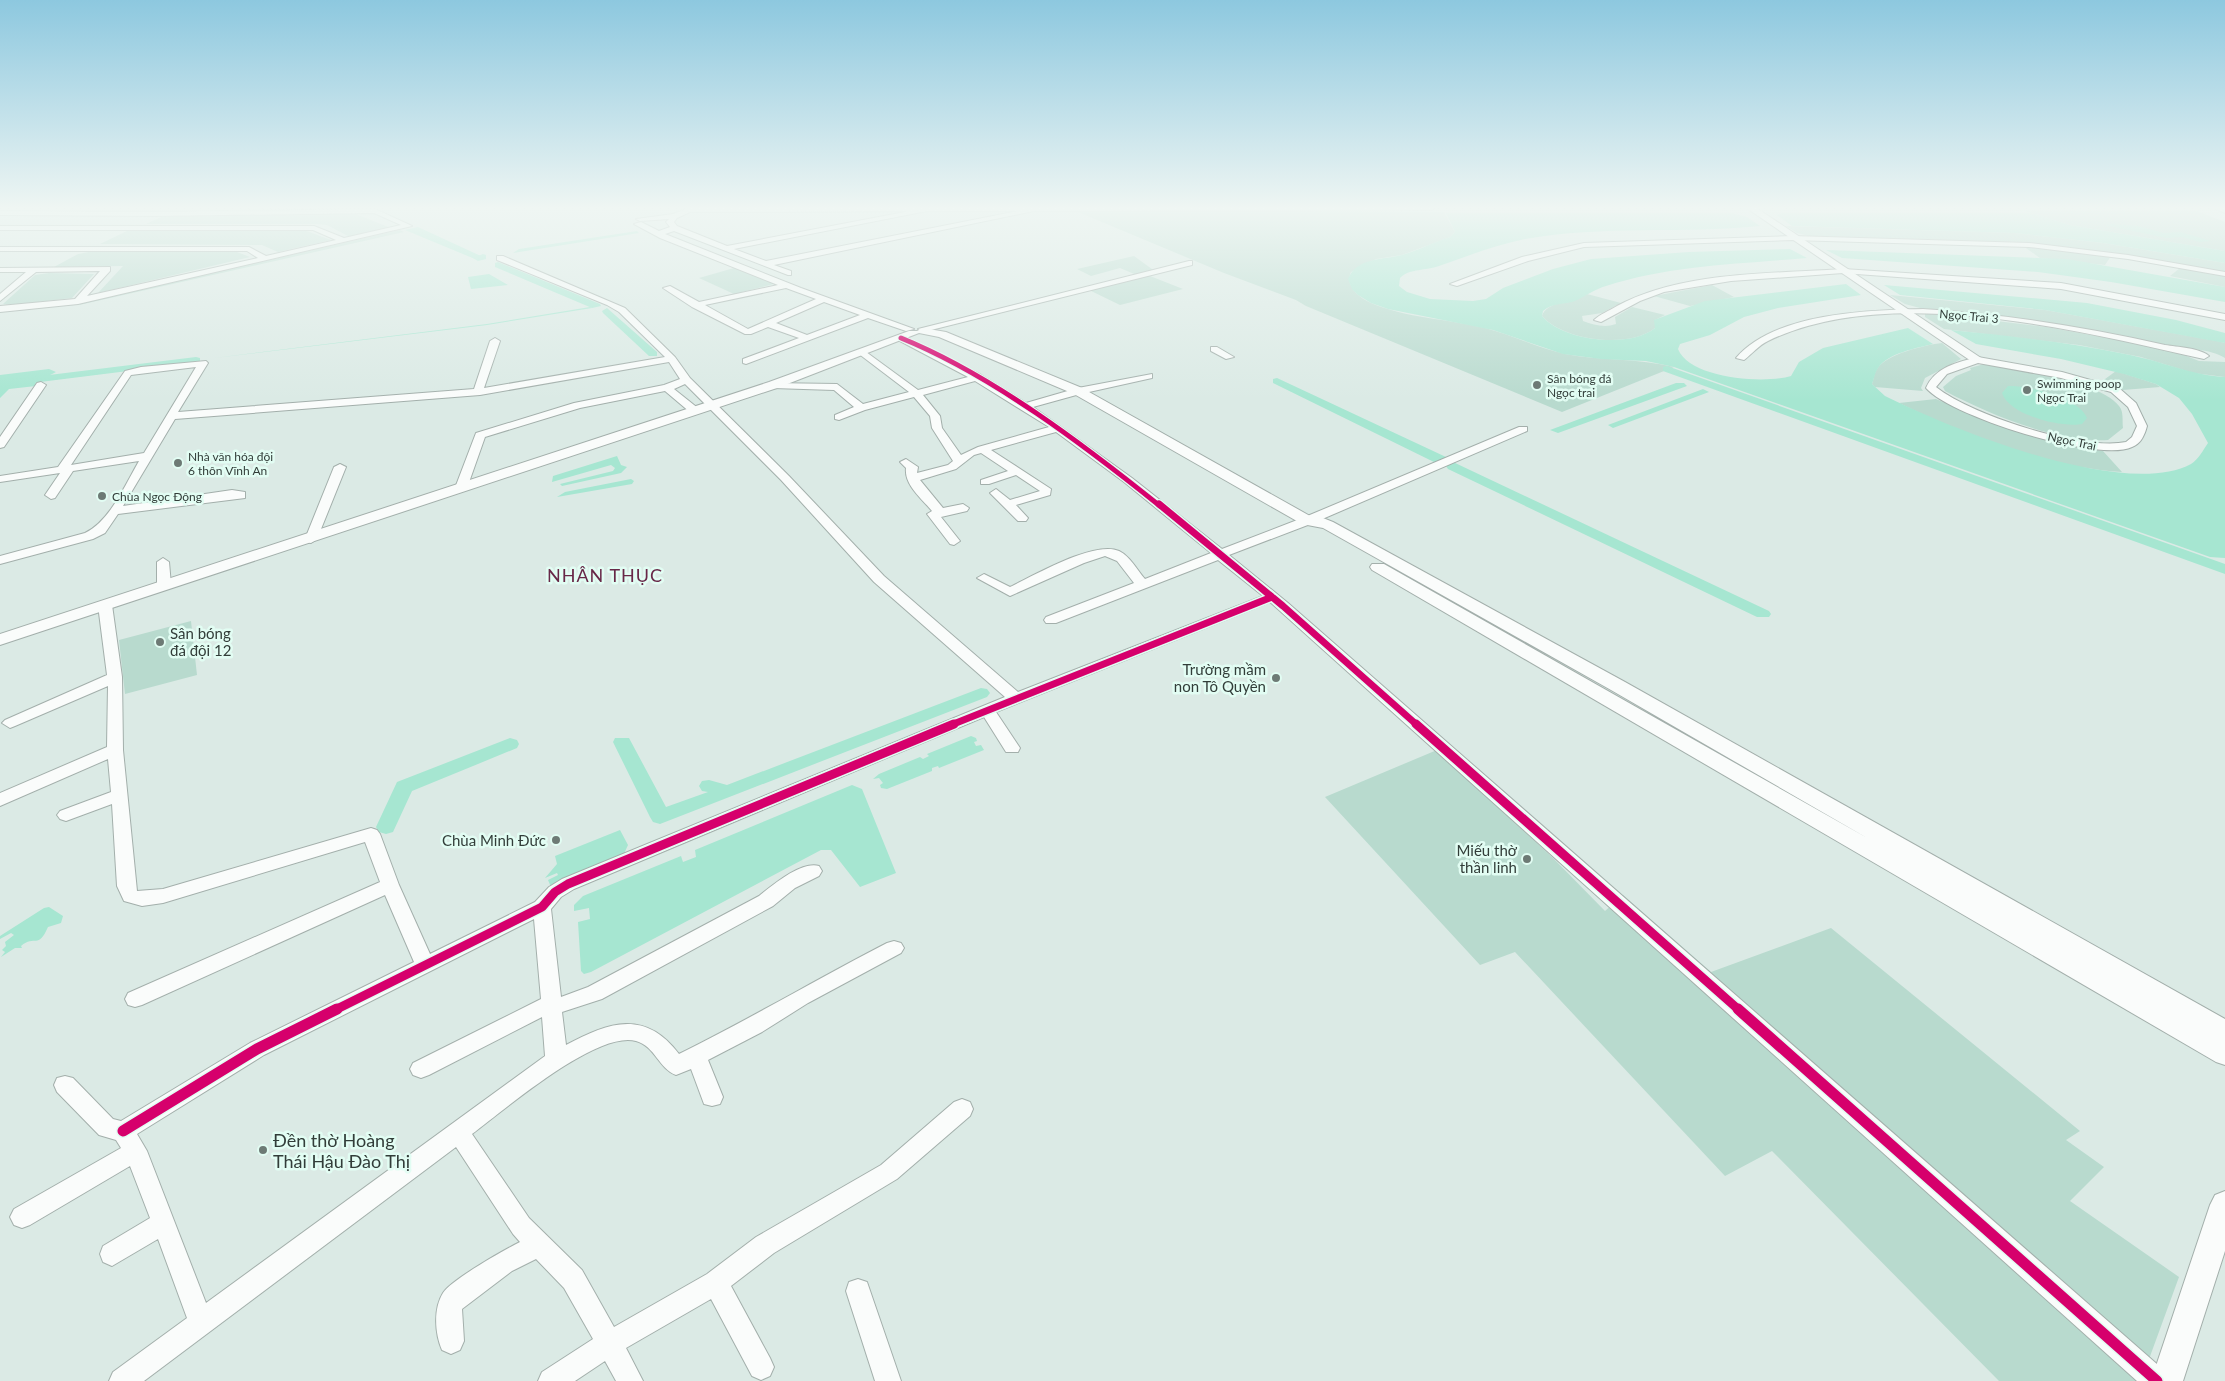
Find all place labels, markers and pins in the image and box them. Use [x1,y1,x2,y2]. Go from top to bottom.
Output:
place label: Sân bóng đá Ngọc trai [1547,371,1611,400]
place label: Swimming poop Ngọc Trai [2037,376,2122,405]
marker: Sân bóng đá Ngọc trai [1531,379,1543,391]
marker: Swimming poop Ngọc Trai [2021,384,2033,396]
place label: Nhà văn hóa đội 6 thôn Vĩnh An [188,449,273,478]
marker: Nhà văn hóa đội 6 thôn Vĩnh An [172,457,184,469]
place label: Chùa Ngọc Động [112,489,202,504]
marker: Chùa Ngọc Động [96,490,108,502]
place label: Sân bóng đá đội 12 [170,624,231,659]
marker: Sân bóng đá đội 12 [154,636,166,648]
place label: Trường mầm non Tô Quyền [1174,660,1266,695]
marker: Trường mầm non Tô Quyền [1270,672,1282,684]
place label: Chùa Minh Đức [442,831,546,849]
marker: Chùa Minh Đức [550,834,562,846]
place label: Miếu thờ thần linh [1457,841,1518,876]
marker: Miếu thờ thần linh [1521,853,1533,865]
place label: Đền thờ Hoàng Thái Hậu Đào Thị [273,1129,410,1172]
marker: Đền thờ Hoàng Thái Hậu Đào Thị [257,1144,269,1156]

